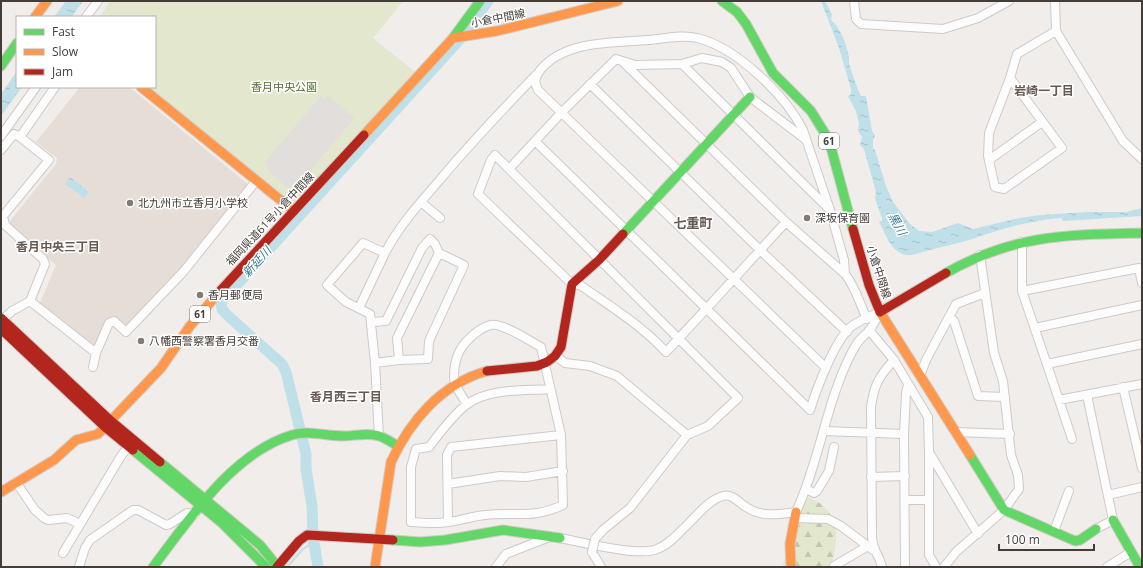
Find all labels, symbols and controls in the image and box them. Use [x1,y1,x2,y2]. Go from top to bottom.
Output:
street label: 小倉中間線 [469,5,526,30]
legend [16,16,156,88]
text: Fast [52,23,75,40]
text: Slow [52,43,79,60]
text: Jam [51,63,73,80]
park label: 香月中央公園 [251,79,317,94]
district label: 岩崎一丁目 [1014,82,1074,99]
road number: 61 [819,133,839,149]
street label: 福岡県道61号小倉中間線 [222,169,317,269]
place label: 北九州市立香月小学校 [138,195,248,210]
marker: 北九州市立香月小学校 [125,198,135,208]
water label: 黒川 [884,209,912,240]
place label: 深坂保育園 [815,210,870,225]
marker: 深坂保育園 [802,213,812,223]
district label: 七重町 [673,214,713,232]
district label: 香月中央三丁目 [16,238,100,255]
water label: 新延川 [238,241,276,281]
street label: 小倉中間線 [864,243,895,300]
place label: 香月郵便局 [208,287,263,302]
marker: 香月郵便局 [195,290,205,300]
road number: 61 [190,306,210,322]
place label: 八幡西警察署香月交番 [149,333,259,348]
marker: 八幡西警察署香月交番 [136,336,146,346]
district label: 香月西三丁目 [310,388,382,405]
scale bar [999,526,1094,552]
text: 100 m [1005,531,1040,548]

